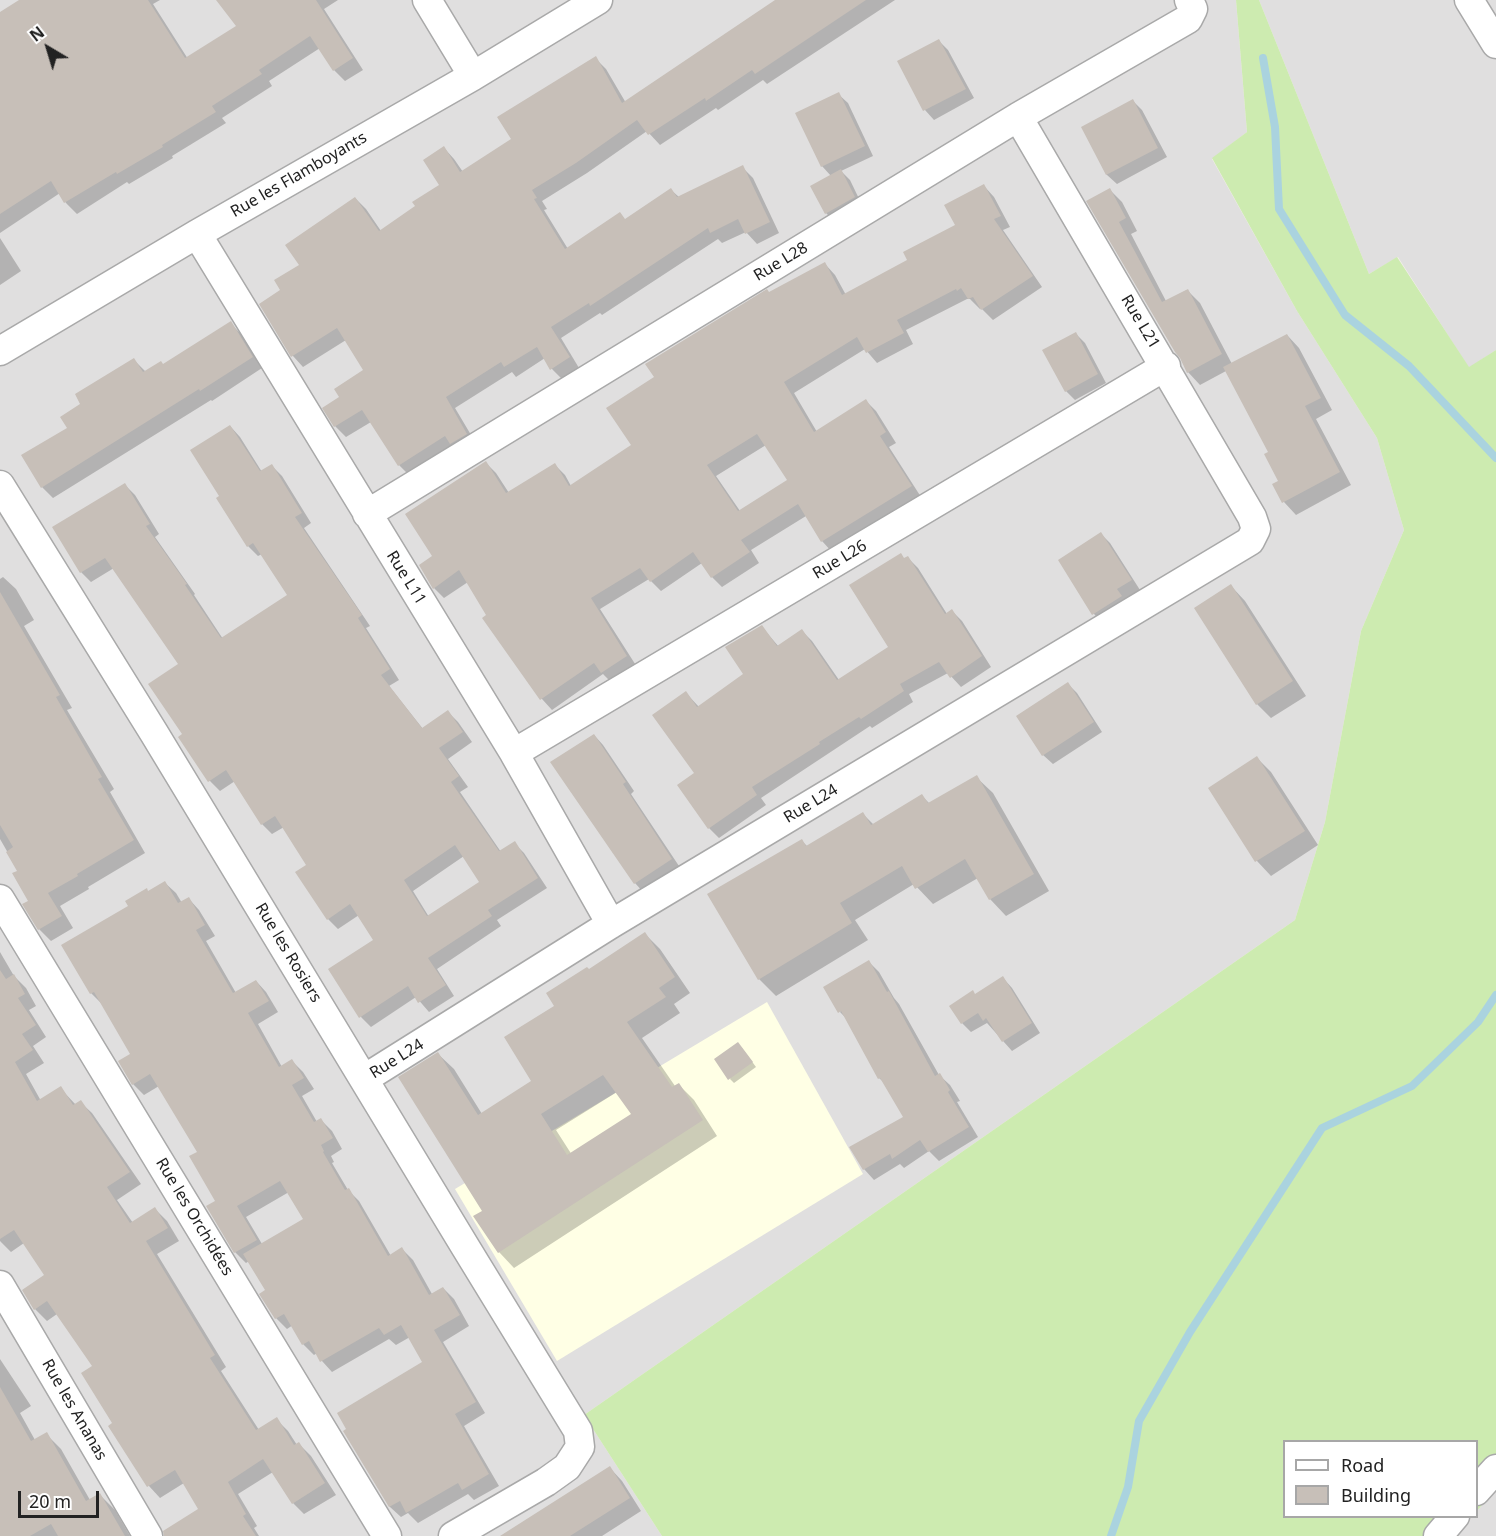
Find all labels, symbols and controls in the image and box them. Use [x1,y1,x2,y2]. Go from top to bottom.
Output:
north arrow [18,18,78,78]
text: N [25,21,49,46]
street label: Rue les Flamboyants [228,128,370,222]
street label: Rue L28 [750,238,812,286]
street label: Rue L21 [1116,291,1164,353]
street label: Rue L26 [809,536,871,584]
street label: Rue L11 [382,548,430,608]
street label: Rue L24 [780,780,842,828]
street label: Rue les Rosiers [251,900,325,1006]
street label: Rue L24 [367,1035,427,1083]
street label: Rue les Orchidées [151,1155,237,1279]
street label: Rue les Ananas [37,1356,111,1464]
legend [1283,1440,1478,1518]
text: Road [1341,1453,1384,1477]
scale bar [21,1479,102,1517]
text: Building [1341,1483,1411,1507]
text: 20 m [29,1489,71,1513]

